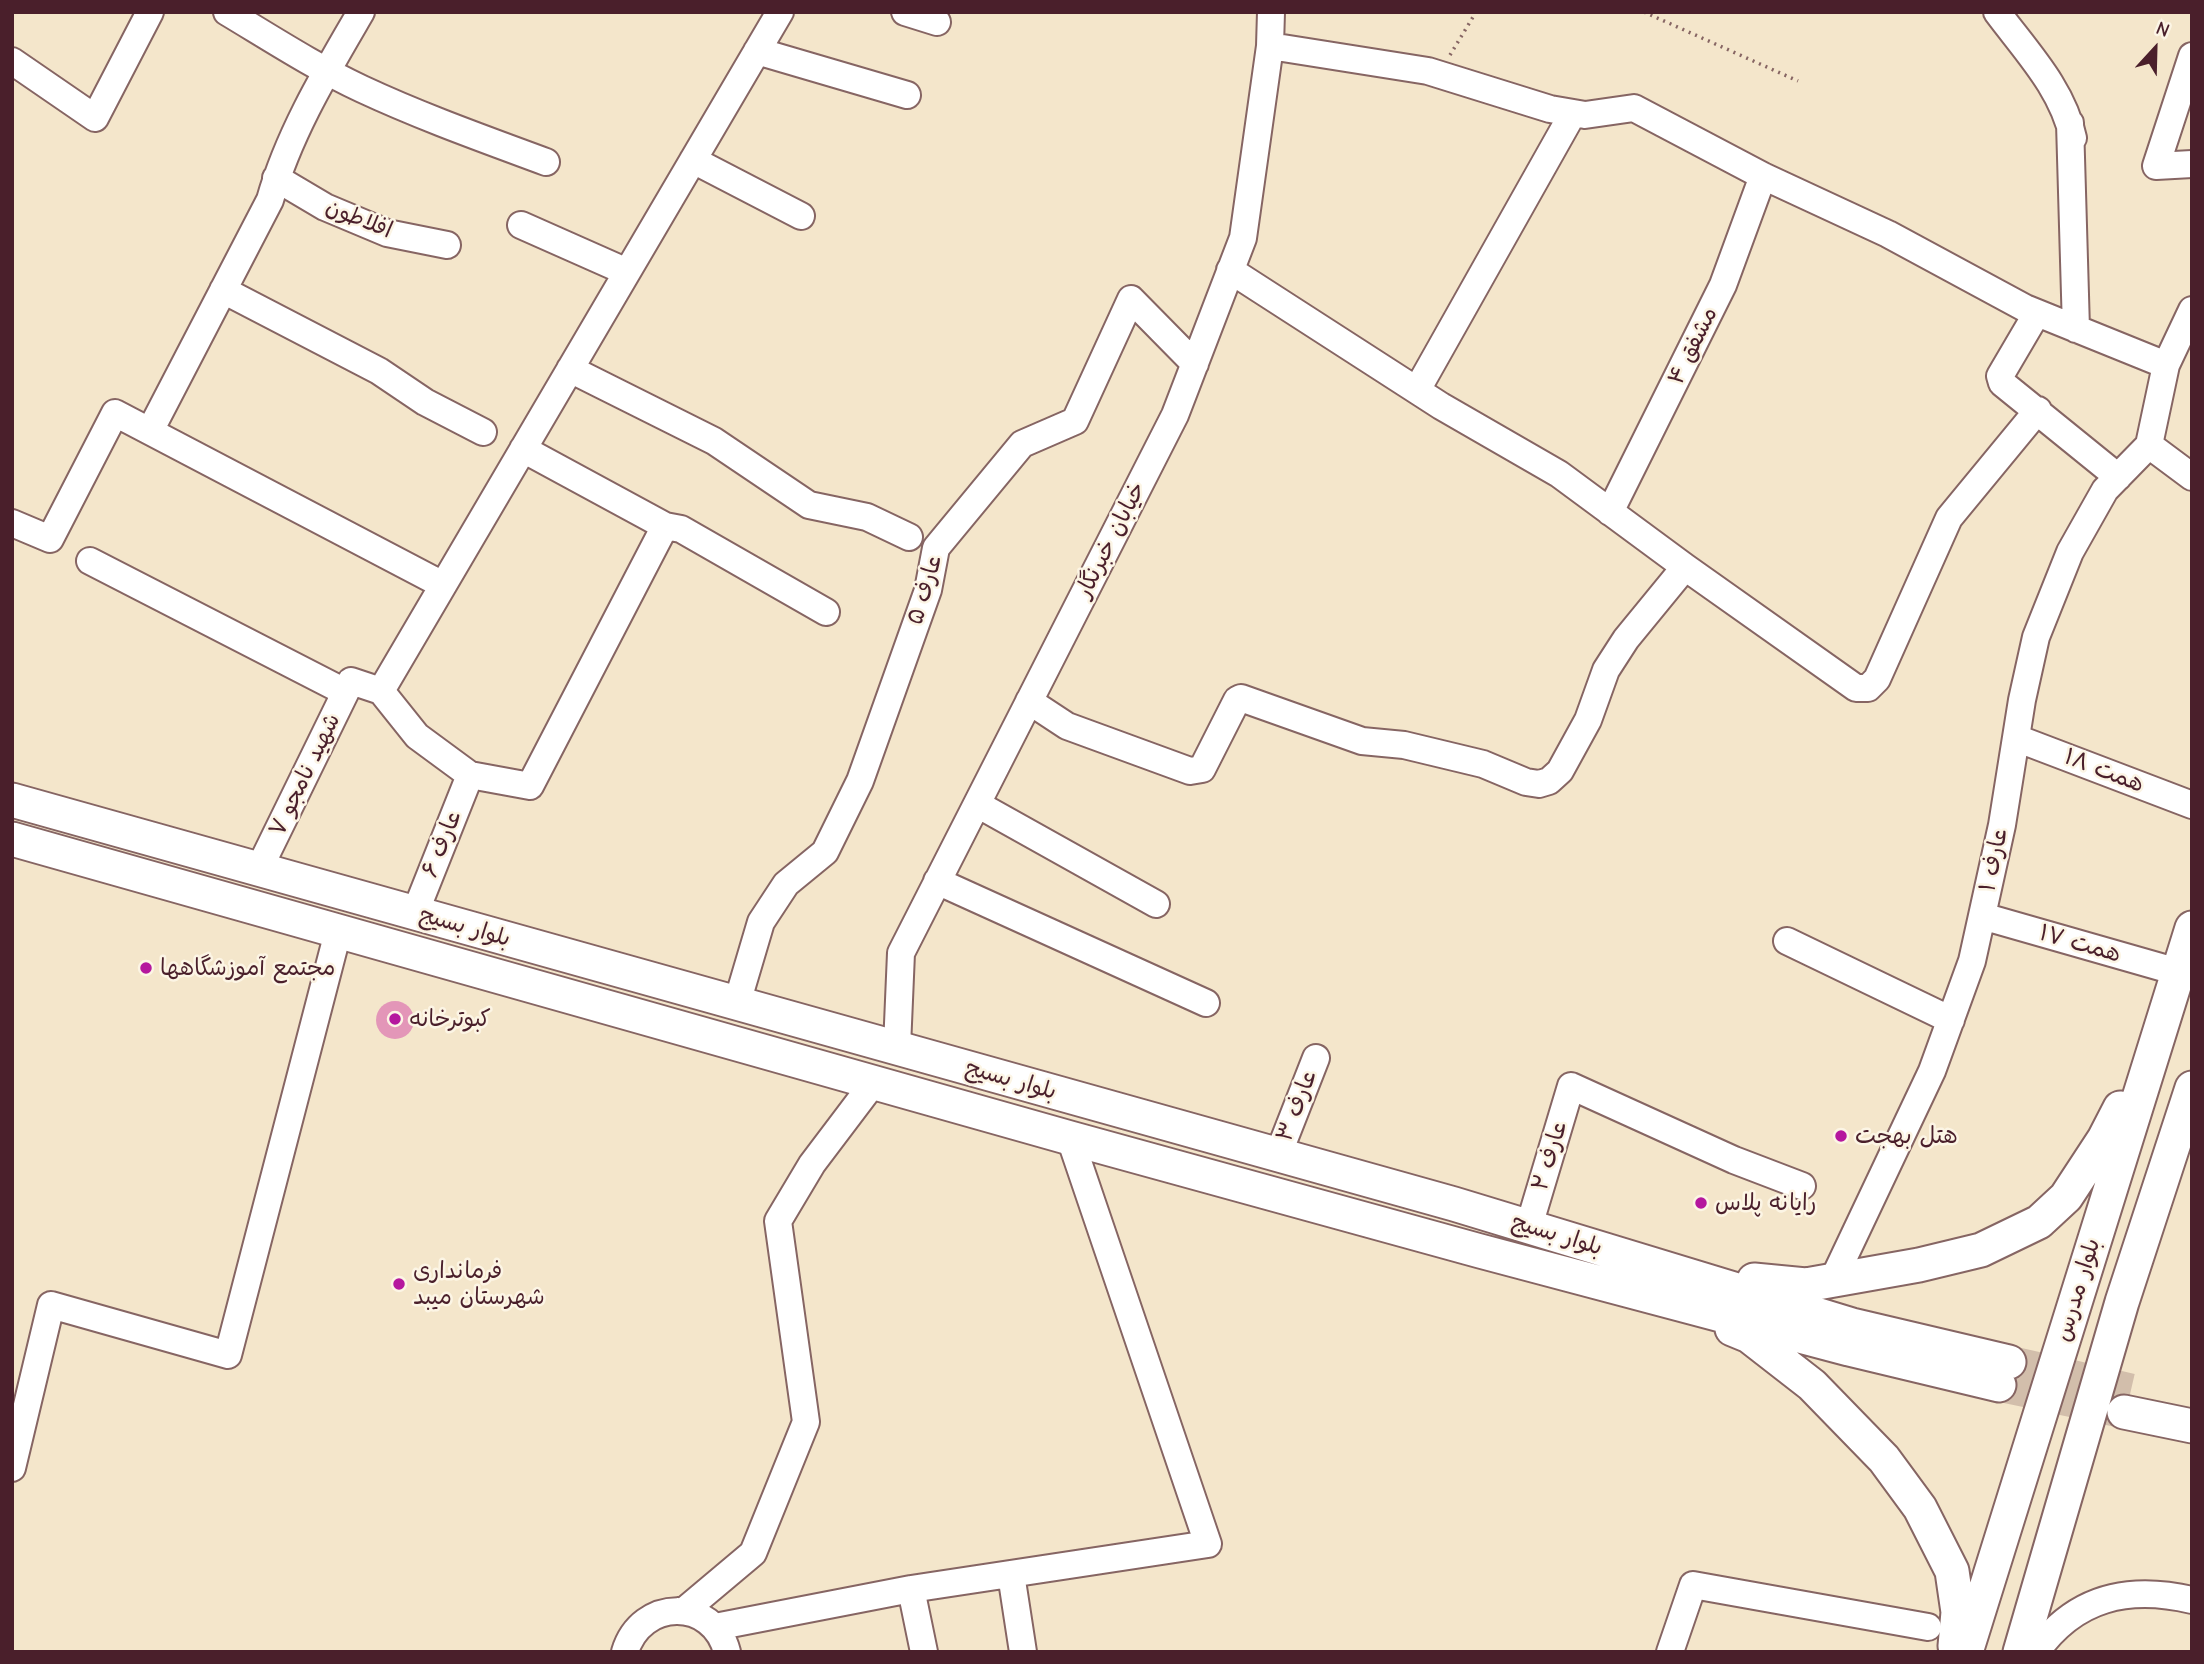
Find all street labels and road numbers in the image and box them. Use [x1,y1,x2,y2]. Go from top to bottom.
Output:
street label: افلاطون [322,193,396,245]
street label: مشفق ۴ [1662,303,1724,389]
street label: خیابان خبرنگار [1070,477,1152,603]
street label: عارف ۵ [901,552,949,628]
street label: شهید نامجو ۷ [263,709,347,841]
street label: همت ۱۸ [2060,743,2148,799]
street label: عارف ۶ [416,807,468,881]
street label: عارف ۱ [1974,826,2014,894]
street label: بلوار بسیج [416,901,514,953]
street label: همت ۱۷ [2036,919,2124,969]
street label: بلوار بسیج [962,1054,1060,1106]
street label: عارف ۳ [1271,1066,1323,1146]
street label: عارف ۲ [1526,1118,1574,1194]
street label: بلوار بسیج [1508,1208,1606,1262]
street label: بلوار مدرس [2049,1235,2107,1345]

